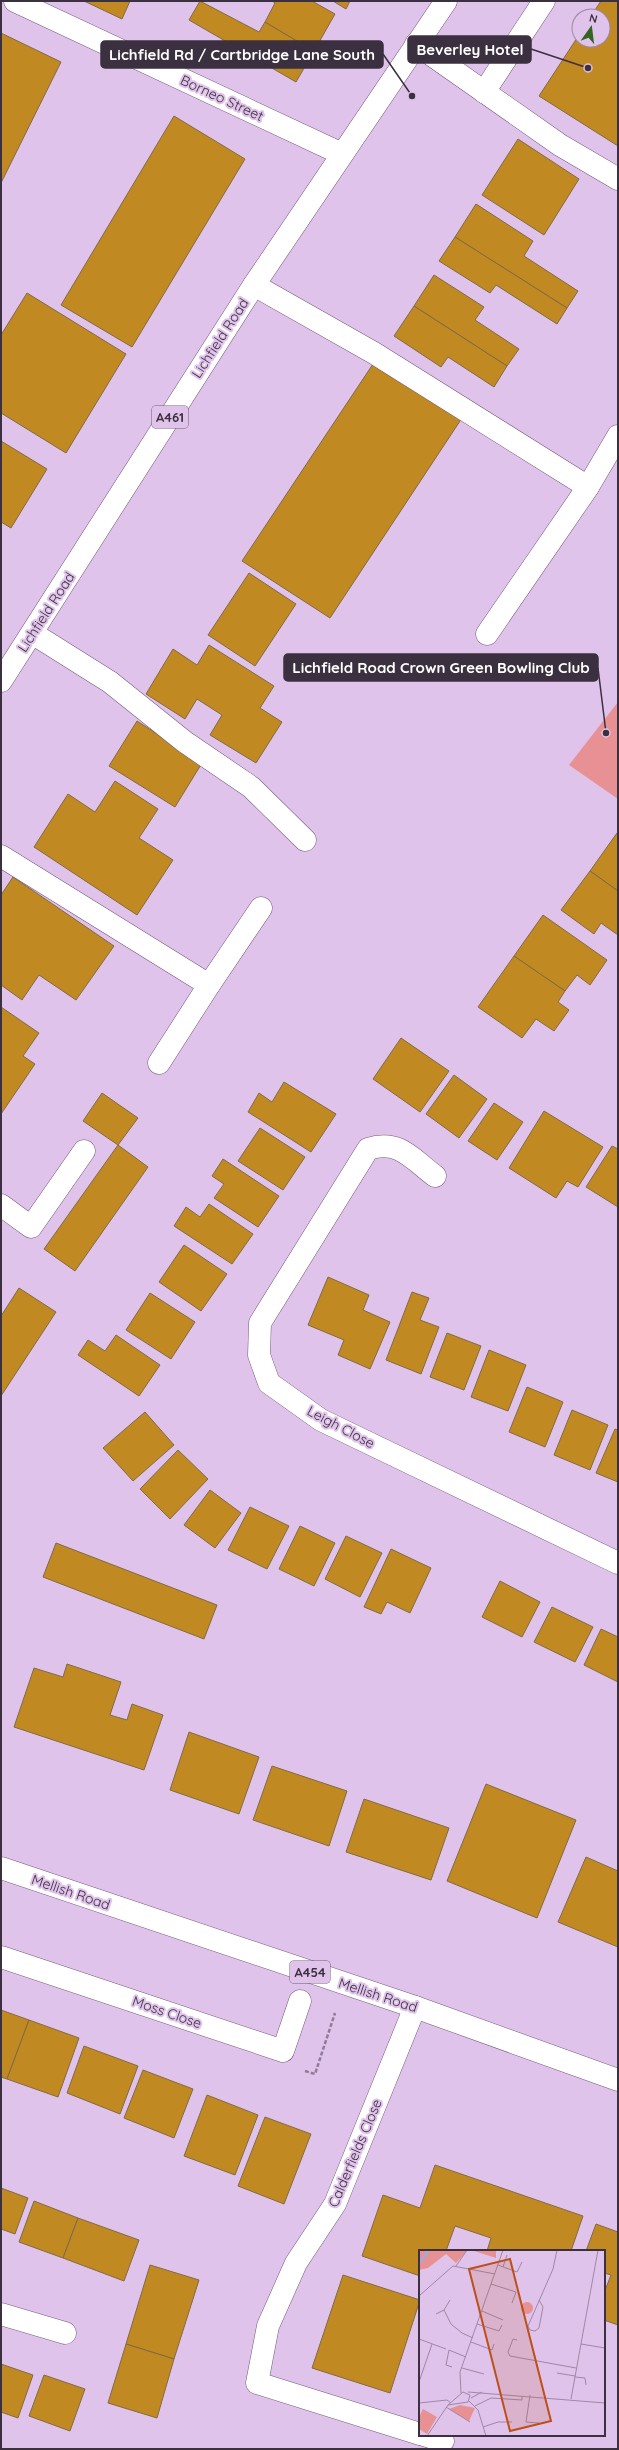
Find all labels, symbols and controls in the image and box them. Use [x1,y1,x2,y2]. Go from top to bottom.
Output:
north arrow [571,8,611,48]
text: N [588,11,599,26]
callout: Beverley Hotel [408,36,531,63]
text: Beverley Hotel [416,40,524,59]
callout: Lichfield Rd / Cartbridge Lane South [101,41,383,68]
text: Lichfield Rd / Cartbridge Lane South [109,45,375,64]
street label: Borneo Street [178,71,267,125]
street label: Lichfield Road [187,295,253,381]
road number: A461 [152,406,188,428]
street label: Lichfield Road [13,569,79,655]
callout: Lichfield Road Crown Green Bowling Club [284,654,598,681]
text: Lichfield Road Crown Green Bowling Club [292,658,590,677]
street label: Leigh Close [304,1402,378,1452]
street label: Mellish Road [29,1870,113,1914]
road number: A454 [290,1961,330,1983]
street label: Mellish Road [336,1974,420,2016]
street label: Moss Close [130,1992,204,2032]
street label: Calderfields Close [324,2096,386,2210]
inset map [419,2250,605,2436]

